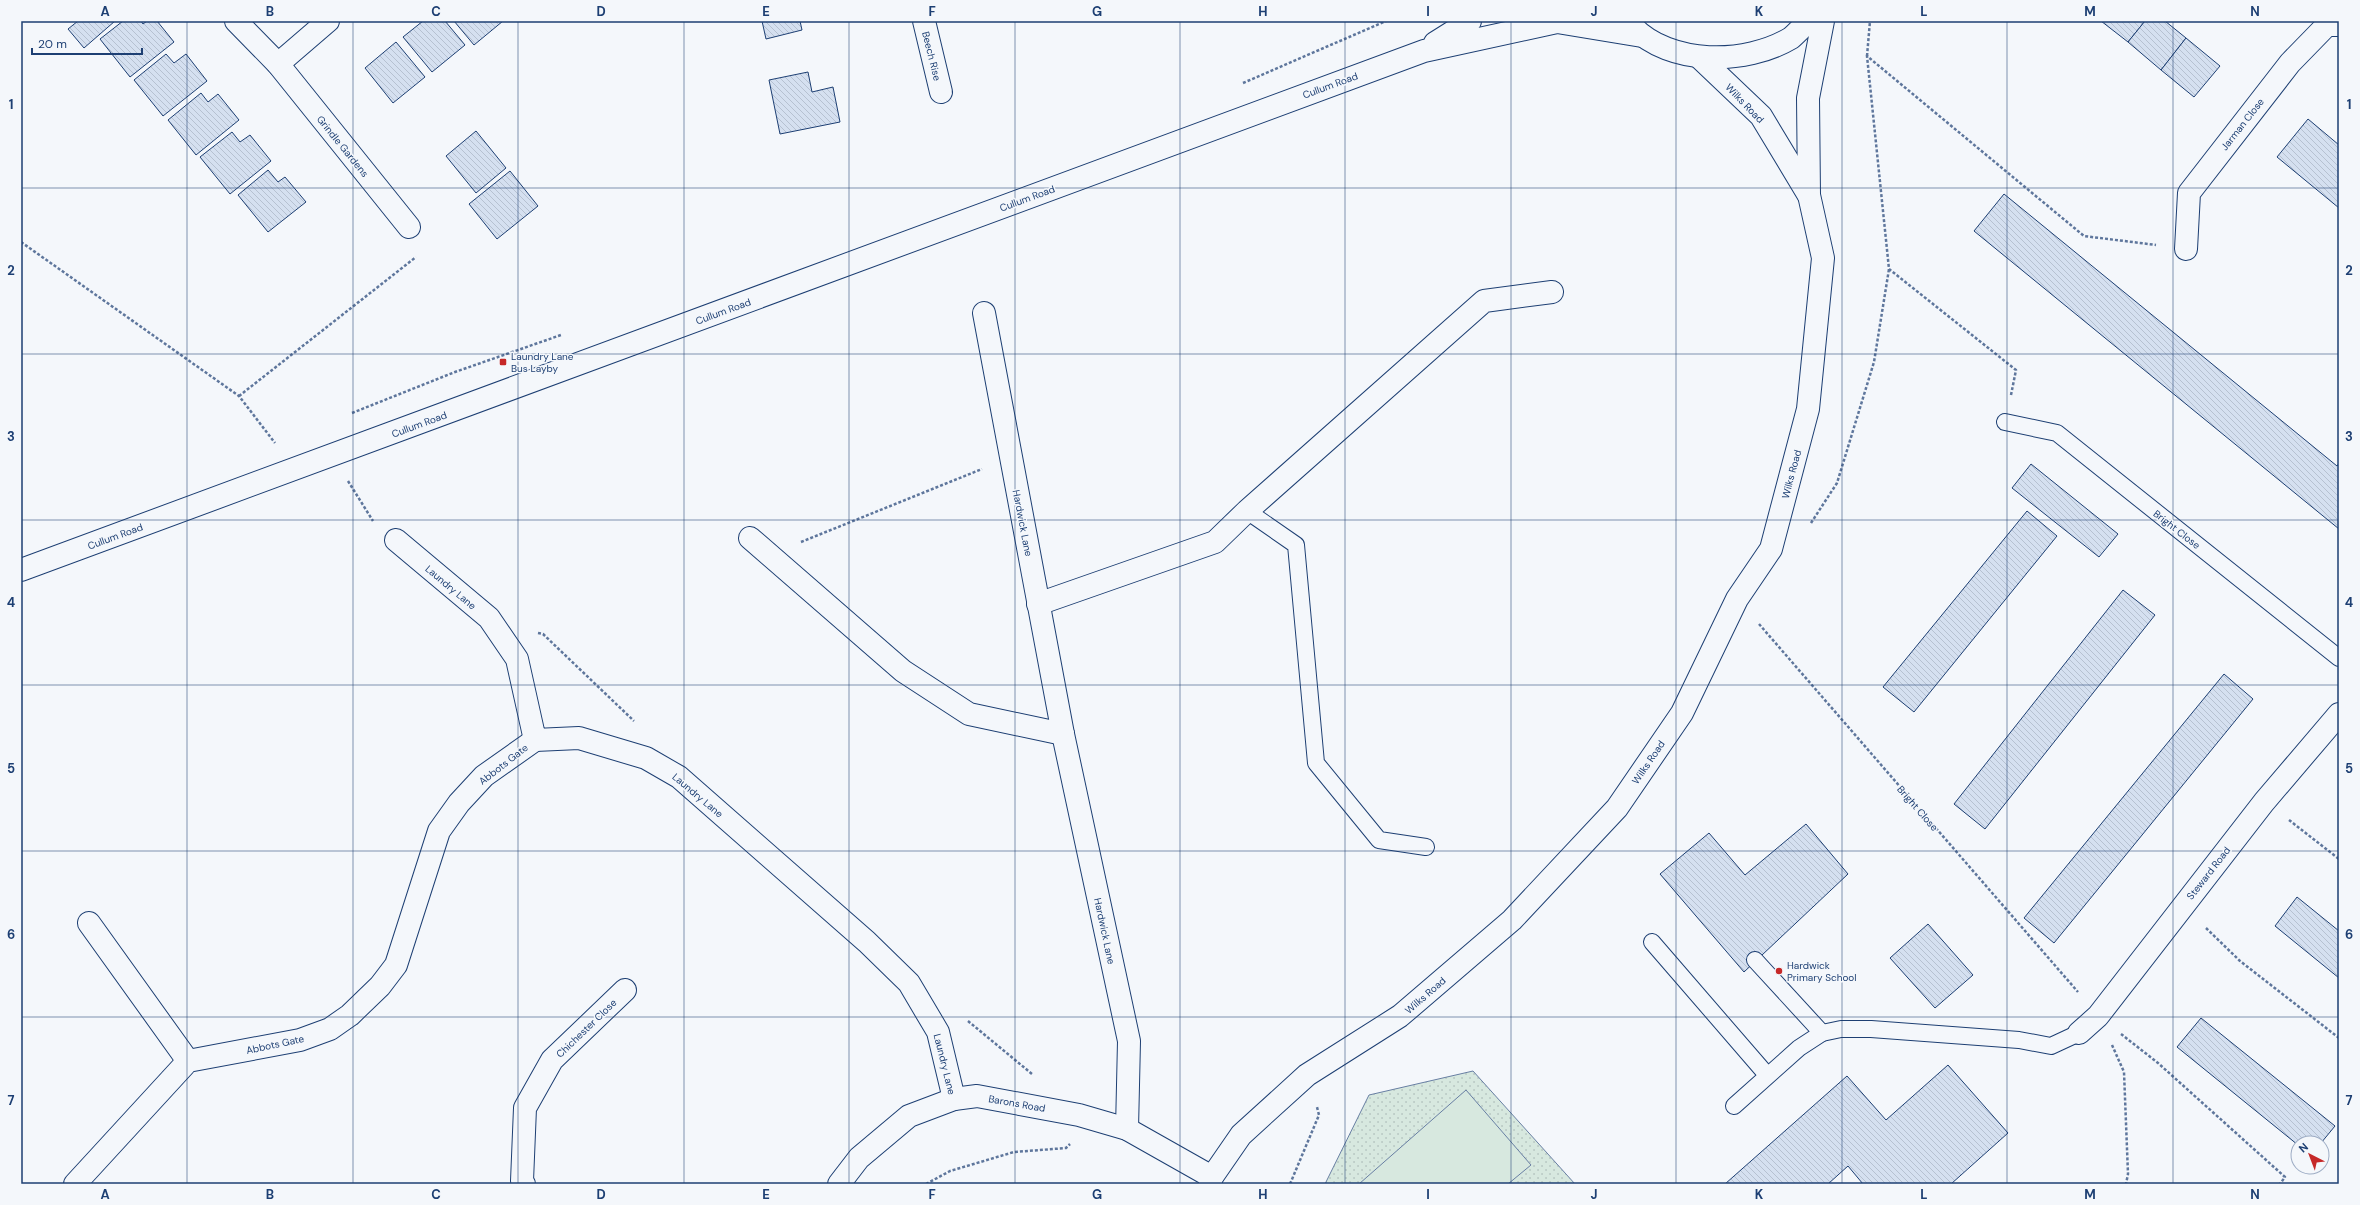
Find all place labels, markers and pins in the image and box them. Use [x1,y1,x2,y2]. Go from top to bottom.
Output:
place label: Laundry Lane Bus Layby [511,350,574,375]
marker: Laundry Lane Bus Layby [498,357,508,367]
place label: Hardwick Primary School [1787,959,1857,984]
marker: Hardwick Primary School [1774,966,1784,976]

